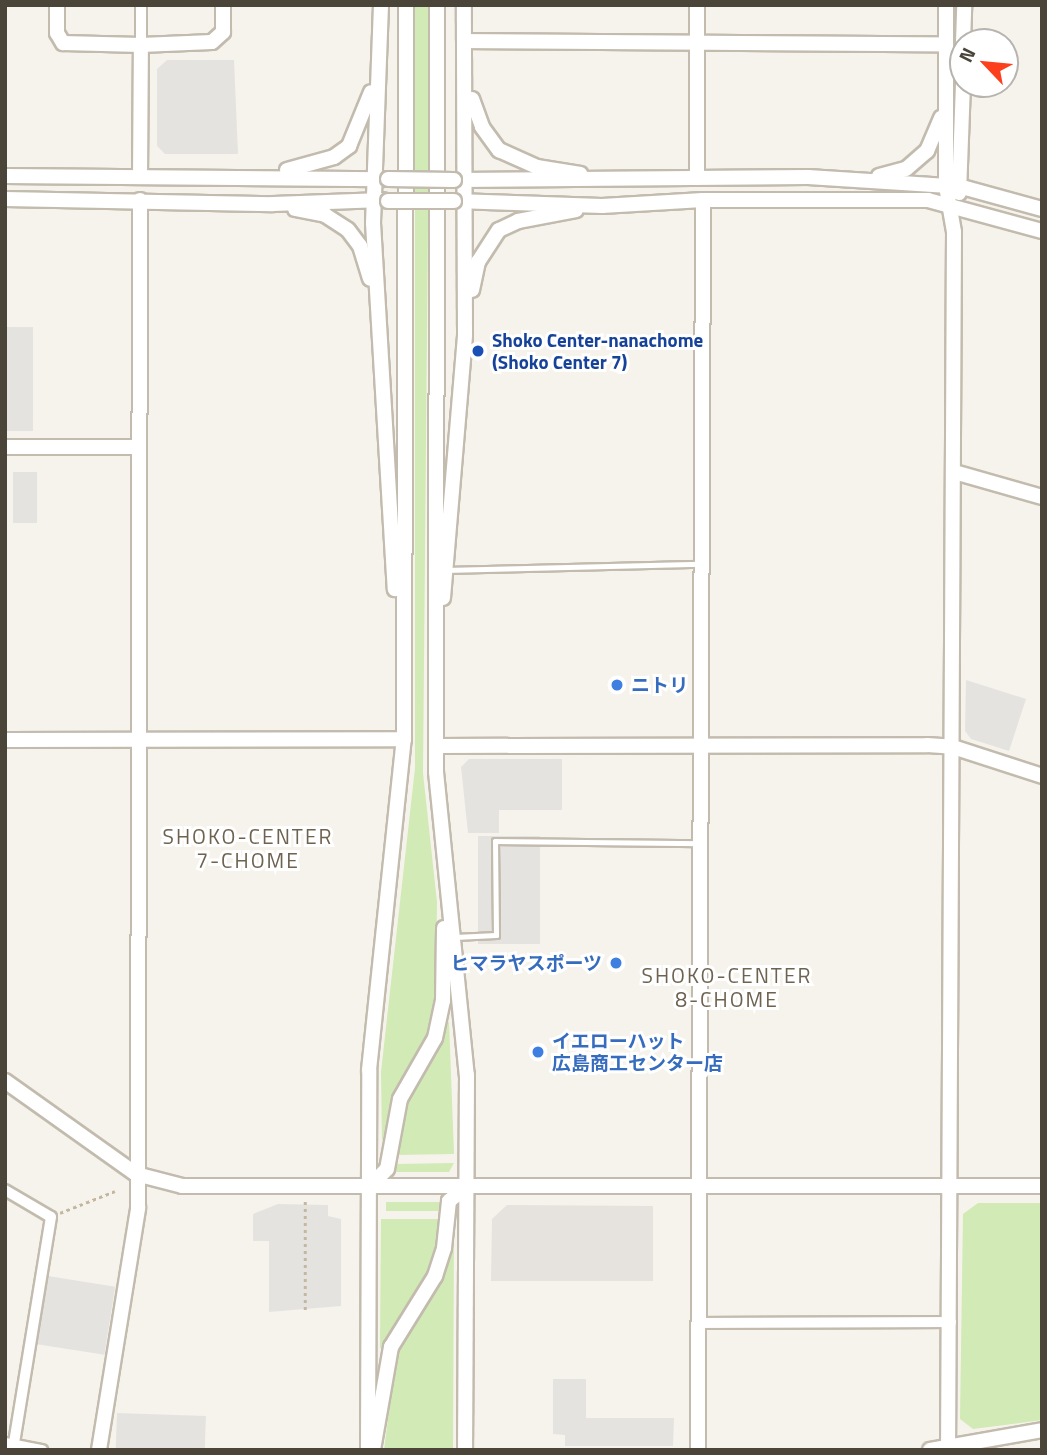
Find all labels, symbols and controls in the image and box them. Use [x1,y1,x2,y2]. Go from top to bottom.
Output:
north arrow [949,28,1019,98]
text: N [951,42,982,67]
place label: Shoko Center-nanachome (Shoko Center 7) [492,329,703,373]
marker: Shoko Center-nanachome (Shoko Center 7) [470,343,486,359]
place label: ニトリ [631,674,688,696]
marker: ニトリ [609,677,625,693]
district label: SHOKO-CENTER 7-CHOME [164,823,332,873]
place label: ヒマラヤスポーツ [450,952,602,974]
marker: ヒマラヤスポーツ [608,955,624,971]
district label: SHOKO-CENTER 8-CHOME [643,962,811,1012]
place label: イエローハット 広島商工センター店 [552,1030,723,1074]
marker: イエローハット 広島商工センター店 [530,1044,546,1060]

